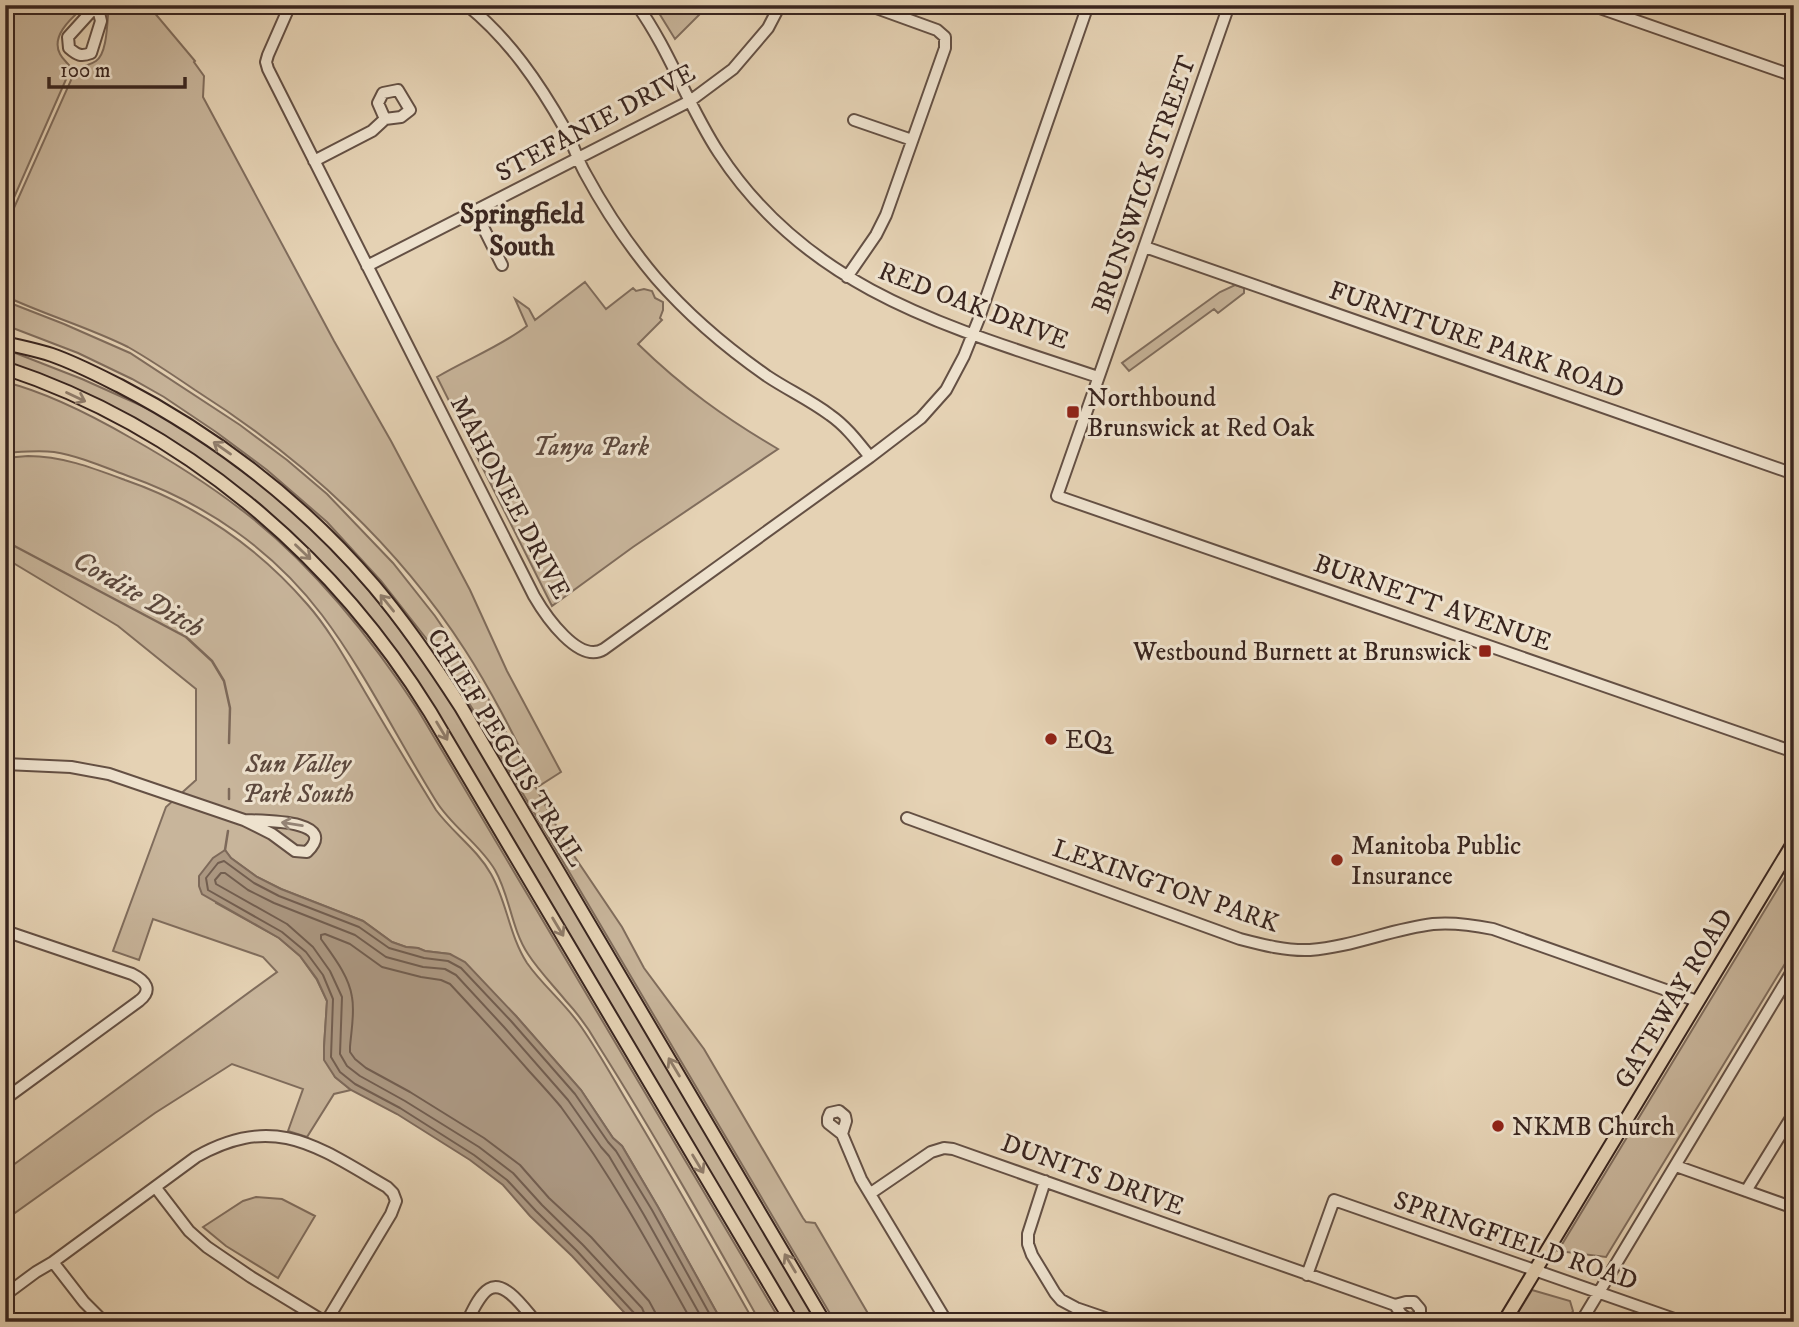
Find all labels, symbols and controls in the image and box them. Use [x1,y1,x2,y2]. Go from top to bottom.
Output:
scale bar [49,46,186,90]
street label: BRUNSWICK STREET [1085,51,1204,318]
street label: STEFANIE DRIVE [490,57,701,190]
text: 100 m [60,58,111,84]
district label: Springfield South [460,197,585,264]
street label: RED OAK DRIVE [874,255,1073,358]
street label: FURNITURE PARK ROAD [1325,274,1628,406]
place label: Northbound Brunswick at Red Oak [1087,382,1315,445]
street label: MAHONEE DRIVE [442,390,577,605]
one-way arrow [65,391,87,404]
marker: Northbound Brunswick at Red Oak [1065,404,1081,420]
park label: Tanya Park [533,431,649,464]
one-way arrow [213,441,232,455]
water label: Cordite Ditch [66,543,210,646]
one-way arrow [294,543,311,560]
street label: BURNETT AVENUE [1309,547,1556,660]
one-way arrow [380,594,395,612]
street label: CHIEF PEGUIS TRAIL [419,623,593,873]
place label: Westbound Burnett at Brunswick [1132,636,1471,669]
marker: Westbound Burnett at Brunswick [1477,643,1493,659]
one-way arrow [435,720,449,740]
place label: EQ3 [1065,724,1114,757]
marker: EQ3 [1043,731,1059,747]
park label: Sun Valley Park South [242,748,354,811]
one-way arrow [281,817,304,830]
place label: Manitoba Public Insurance [1351,830,1521,893]
street label: LEXINGTON PARK [1048,832,1284,941]
marker: Manitoba Public Insurance [1329,852,1345,868]
street label: GATEWAY ROAD [1607,903,1741,1095]
one-way arrow [551,916,565,936]
one-way arrow [666,1058,680,1078]
place label: NKMB Church [1512,1111,1676,1144]
marker: NKMB Church [1490,1118,1506,1134]
street label: DUNITS DRIVE [997,1127,1188,1224]
one-way arrow [692,1154,706,1174]
street label: SPRINGFIELD ROAD [1389,1184,1642,1299]
one-way arrow [782,1253,796,1273]

